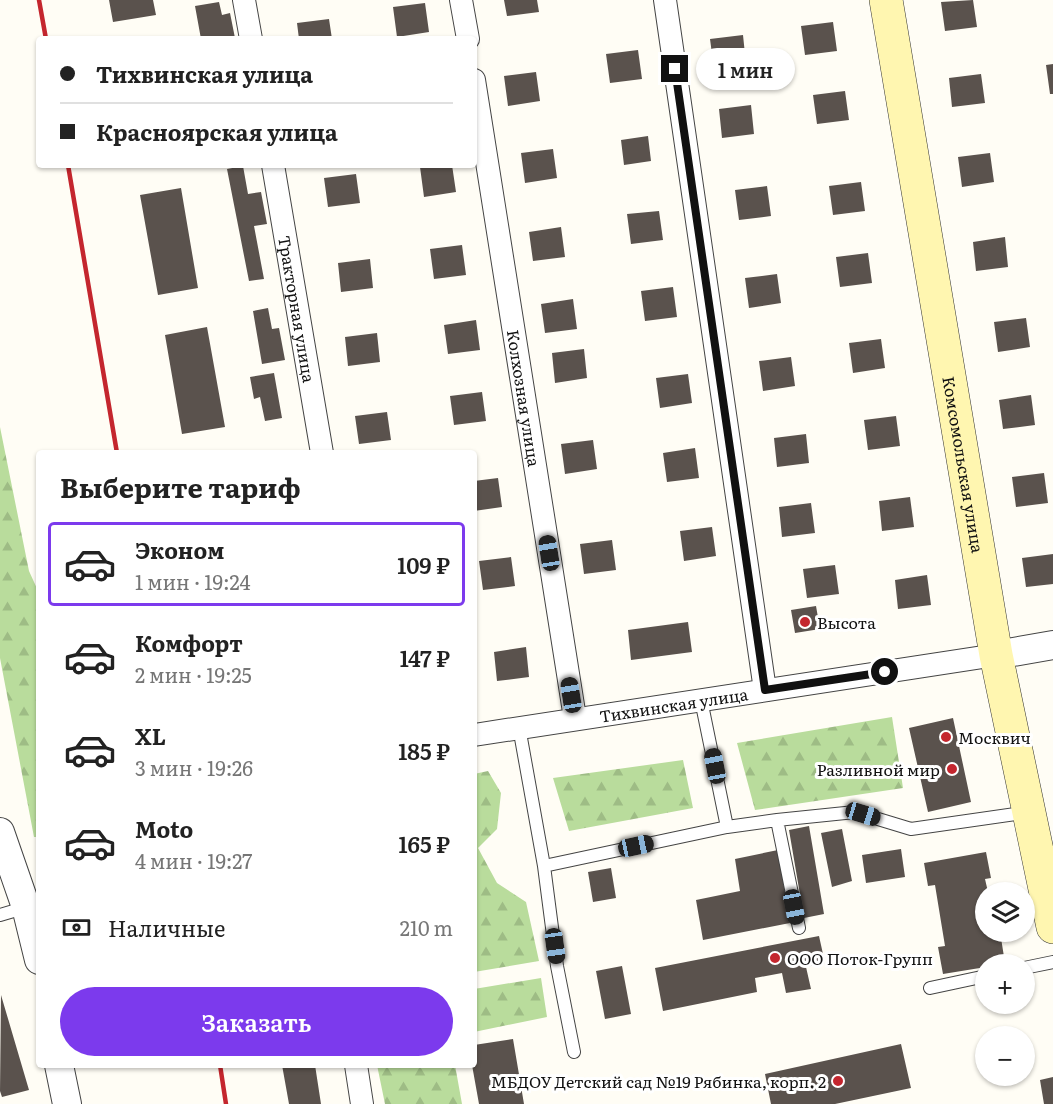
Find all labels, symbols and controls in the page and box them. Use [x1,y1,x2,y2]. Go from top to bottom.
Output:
callout: 1 мин [696,48,795,90]
text: 1 мин [718,54,773,84]
route end [661,55,688,82]
text: Тихвинская улица [96,57,313,90]
text: Красноярская улица [96,115,338,148]
street label: Тракторная улица [273,233,322,385]
street label: Колхозная улица [502,328,547,469]
street label: Комсомольская улица [937,374,991,555]
text: Выберите тариф [60,466,301,506]
text: Эконом [135,533,224,566]
car [537,534,561,572]
icon: car [63,537,117,591]
text: 109 ₽ [397,548,450,581]
text: 1 мин · 19:24 [135,566,251,596]
place label: Высота [817,610,876,634]
marker: Высота [798,615,812,629]
text: Комфорт [135,626,243,659]
icon: car [63,630,117,684]
text: 147 ₽ [400,641,450,674]
route start [871,658,898,685]
text: 2 мин · 19:25 [135,659,252,689]
car [559,676,583,714]
street label: Тихвинская улица [598,681,750,728]
text: XL [135,719,166,752]
icon: car [63,723,117,777]
place label: Москвич [958,725,1031,749]
marker: Москвич [939,730,953,744]
text: 185 ₽ [398,734,450,767]
car [703,747,727,785]
text: 3 мин · 19:26 [135,752,253,782]
place label: Разливной мир [817,757,940,781]
marker: Разливной мир [945,762,959,776]
car [843,800,883,828]
text: Moto [135,812,193,845]
icon: car [63,816,117,870]
text: 165 ₽ [399,827,450,860]
car [617,833,655,859]
text: 4 мин · 19:27 [135,845,252,875]
map controls [975,882,1035,1086]
button: layers [975,882,1035,942]
car [782,888,806,926]
icon: cash [60,911,93,944]
text: Наличные [108,911,226,944]
text: 210 m [400,912,453,942]
car [544,927,566,965]
place label: ООО Поток-Групп [787,946,933,970]
marker: ООО Поток-Групп [768,951,782,965]
button: + [975,954,1035,1014]
button: Заказать [60,987,453,1056]
button: − [975,1026,1035,1086]
place label: МБДОУ Детский сад №19 Рябинка, корп. 2 [491,1069,826,1093]
marker: МБДОУ Детский сад №19 Рябинка, корп. 2 [831,1074,845,1088]

